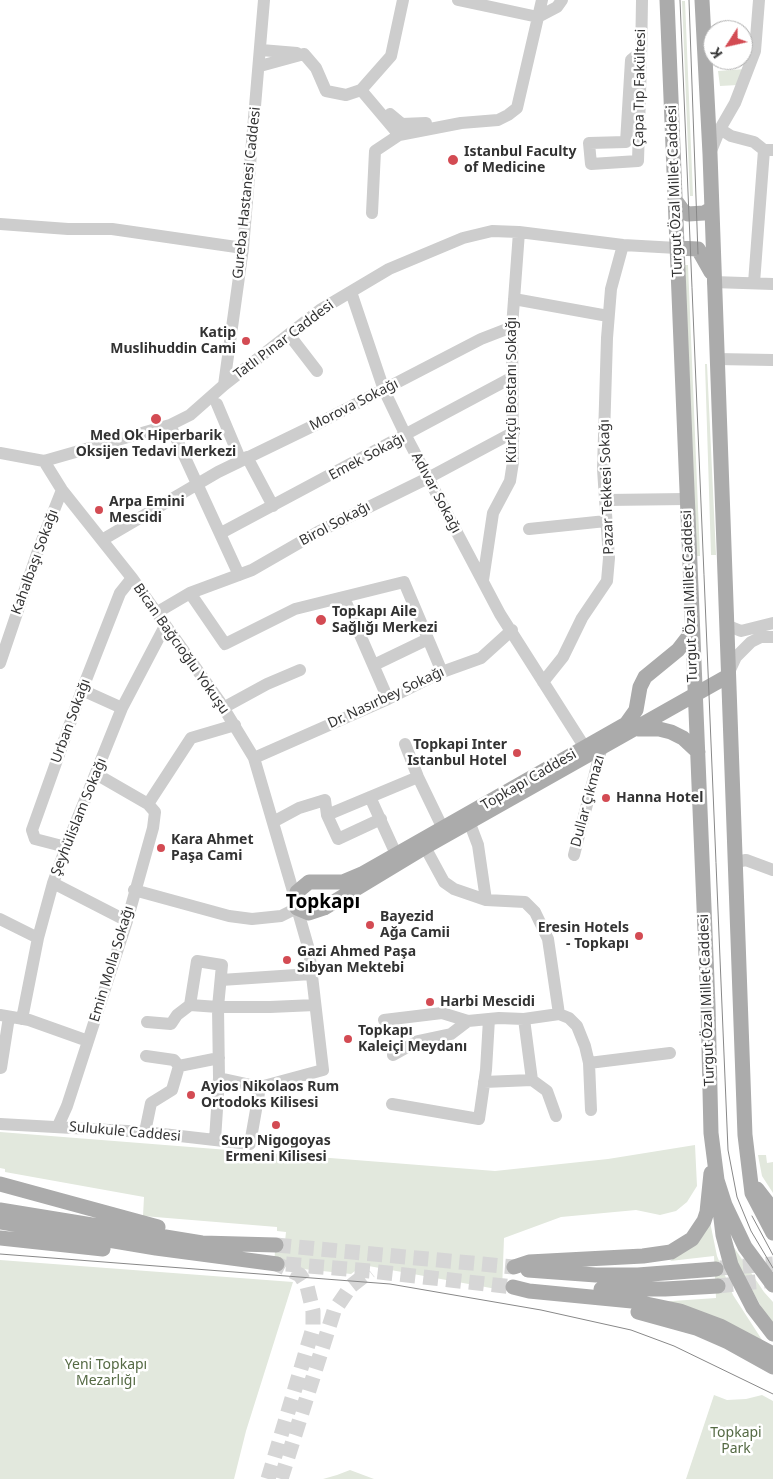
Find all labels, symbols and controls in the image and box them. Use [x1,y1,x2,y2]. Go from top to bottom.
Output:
north arrow [703,20,753,70]
street label: Çapa Tıp Fakültesi [631,29,649,147]
text: K [706,44,727,63]
street label: Turgut Özal Millet Caddesi [664,105,686,277]
street label: Gureba Hastanesi Caddesi [230,106,264,280]
place label: Istanbul Faculty of Medicine [464,144,576,176]
marker: Istanbul Faculty of Medicine [446,153,460,167]
street label: Tatlı Pınar Caddesi [231,297,337,383]
street label: Kürkçü Bostanı Sokağı [504,317,520,463]
place label: Katip Muslihuddin Cami [110,325,236,358]
marker: Katip Muslihuddin Cami [240,335,252,347]
street label: Morova Sokağı [307,375,401,435]
marker: Med Ok Hiperbarik Oksijen Tedavi Merkezi [149,412,163,426]
street label: Pazar Tekkesi Sokağı [596,419,618,555]
place label: Med Ok Hiperbarik Oksijen Tedavi Merkezi [76,428,236,461]
street label: Emek Sokağı [326,430,408,484]
street label: Adıvar Sokağı [408,450,464,536]
place label: Arpa Emini Mescidi [109,494,185,526]
street label: Birol Sokağı [297,498,373,550]
marker: Arpa Emini Mescidi [93,504,105,516]
street label: Kahalbaşı Sokağı [8,507,62,617]
street label: Turgut Özal Millet Caddesi [679,510,701,682]
street label: Bican Bağcıoğlu Yokuşu [129,580,233,718]
place label: Topkapı Aile Sağlığı Merkezi [332,604,438,636]
marker: Topkapı Aile Sağlığı Merkezi [314,613,328,627]
street label: Dr. Nasırbey Sokağı [325,664,447,732]
street label: Urban Sokağı [48,677,94,765]
place label: Topkapi Inter Istanbul Hotel [407,737,507,770]
street label: Topkapı Caddesi [478,746,580,814]
marker: Topkapi Inter Istanbul Hotel [511,747,523,759]
street label: Dullar Çıkmazı [568,753,608,849]
street label: Şeyhülislam Sokağı [48,756,110,878]
place label: Hanna Hotel [616,790,703,806]
marker: Hanna Hotel [600,792,612,804]
place label: Kara Ahmet Paşa Cami [171,832,254,864]
marker: Kara Ahmet Paşa Cami [155,842,167,854]
district label: Topkapı [286,892,360,914]
street label: Emin Molla Sokağı [86,904,138,1024]
place label: Bayezid Ağa Camii [380,909,450,942]
street label: Turgut Özal Millet Caddesi [696,914,718,1086]
marker: Bayezid Ağa Camii [364,919,376,931]
place label: Eresin Hotels - Topkapı [538,920,629,952]
marker: Eresin Hotels - Topkapı [633,930,645,942]
place label: Gazi Ahmed Paşa Sıbyan Mektebi [297,944,416,976]
marker: Gazi Ahmed Paşa Sıbyan Mektebi [281,954,293,966]
place label: Harbi Mescidi [440,994,535,1010]
marker: Harbi Mescidi [424,996,436,1008]
place label: Topkapı Kaleiçi Meydanı [358,1023,467,1056]
marker: Topkapı Kaleiçi Meydanı [342,1033,354,1045]
place label: Ayios Nikolaos Rum Ortodoks Kilisesi [201,1079,339,1112]
marker: Ayios Nikolaos Rum Ortodoks Kilisesi [185,1089,197,1101]
street label: Sulukule Caddesi [68,1119,182,1145]
marker: Surp Nigogoyas Ermeni Kilisesi [270,1119,282,1131]
place label: Surp Nigogoyas Ermeni Kilisesi [221,1133,331,1166]
park label: Yeni Topkapı Mezarlığı [65,1357,147,1390]
park label: Topkapi Park [710,1425,762,1458]

